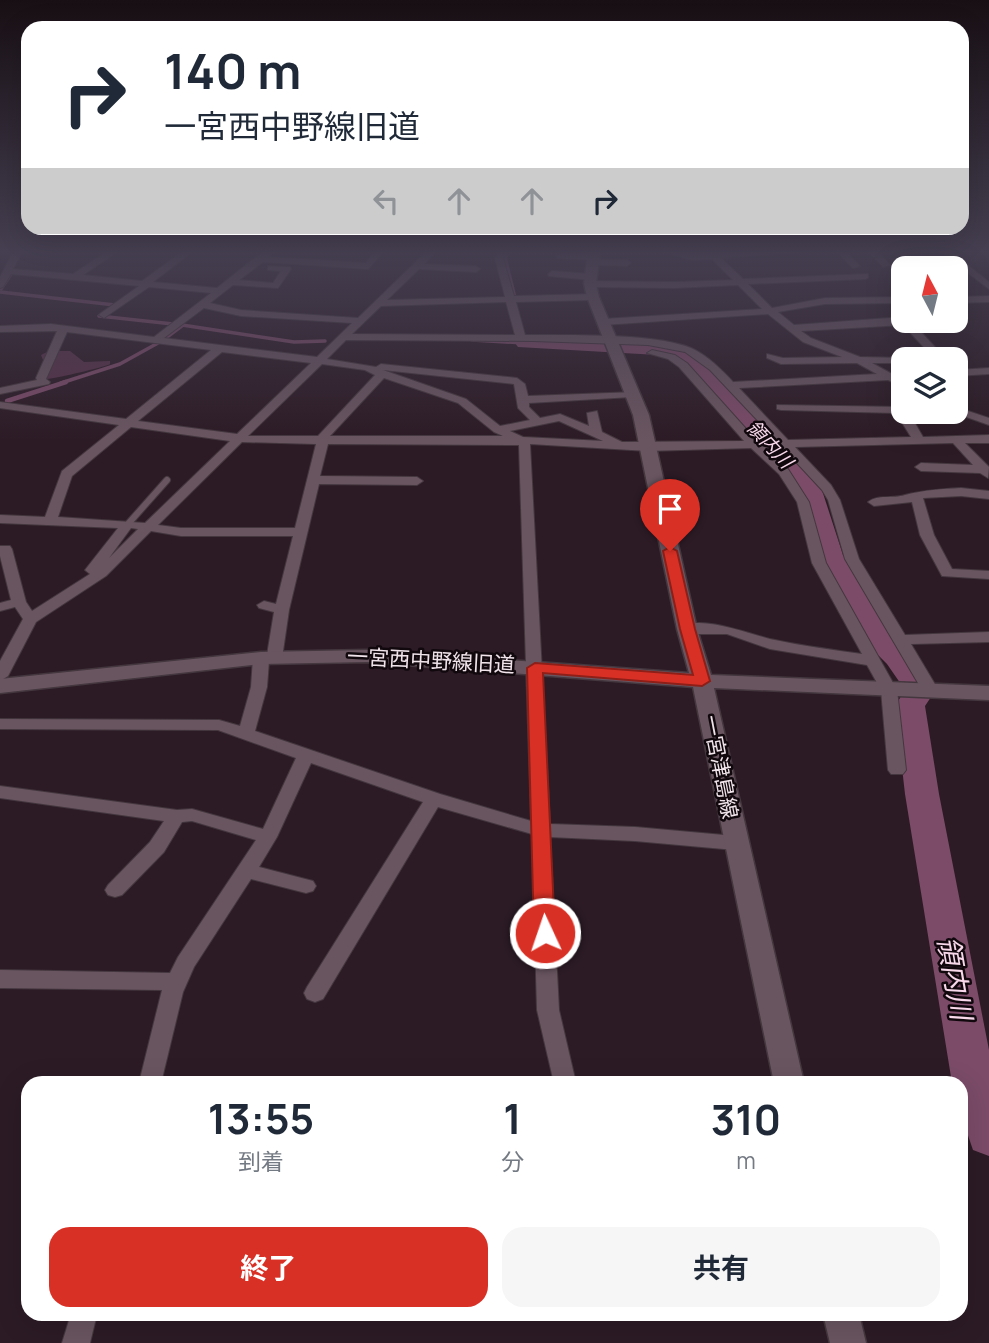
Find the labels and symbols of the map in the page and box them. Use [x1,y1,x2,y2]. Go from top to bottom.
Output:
north arrow [891,256,968,332]
water label: 領内川 [741,414,800,475]
pin [640,479,700,551]
street label: 一宮西中野線旧道 [346,642,516,678]
street label: 一宮津島線 [697,713,745,821]
position arrow [508,896,582,970]
water label: 領内川 [930,933,983,1025]

